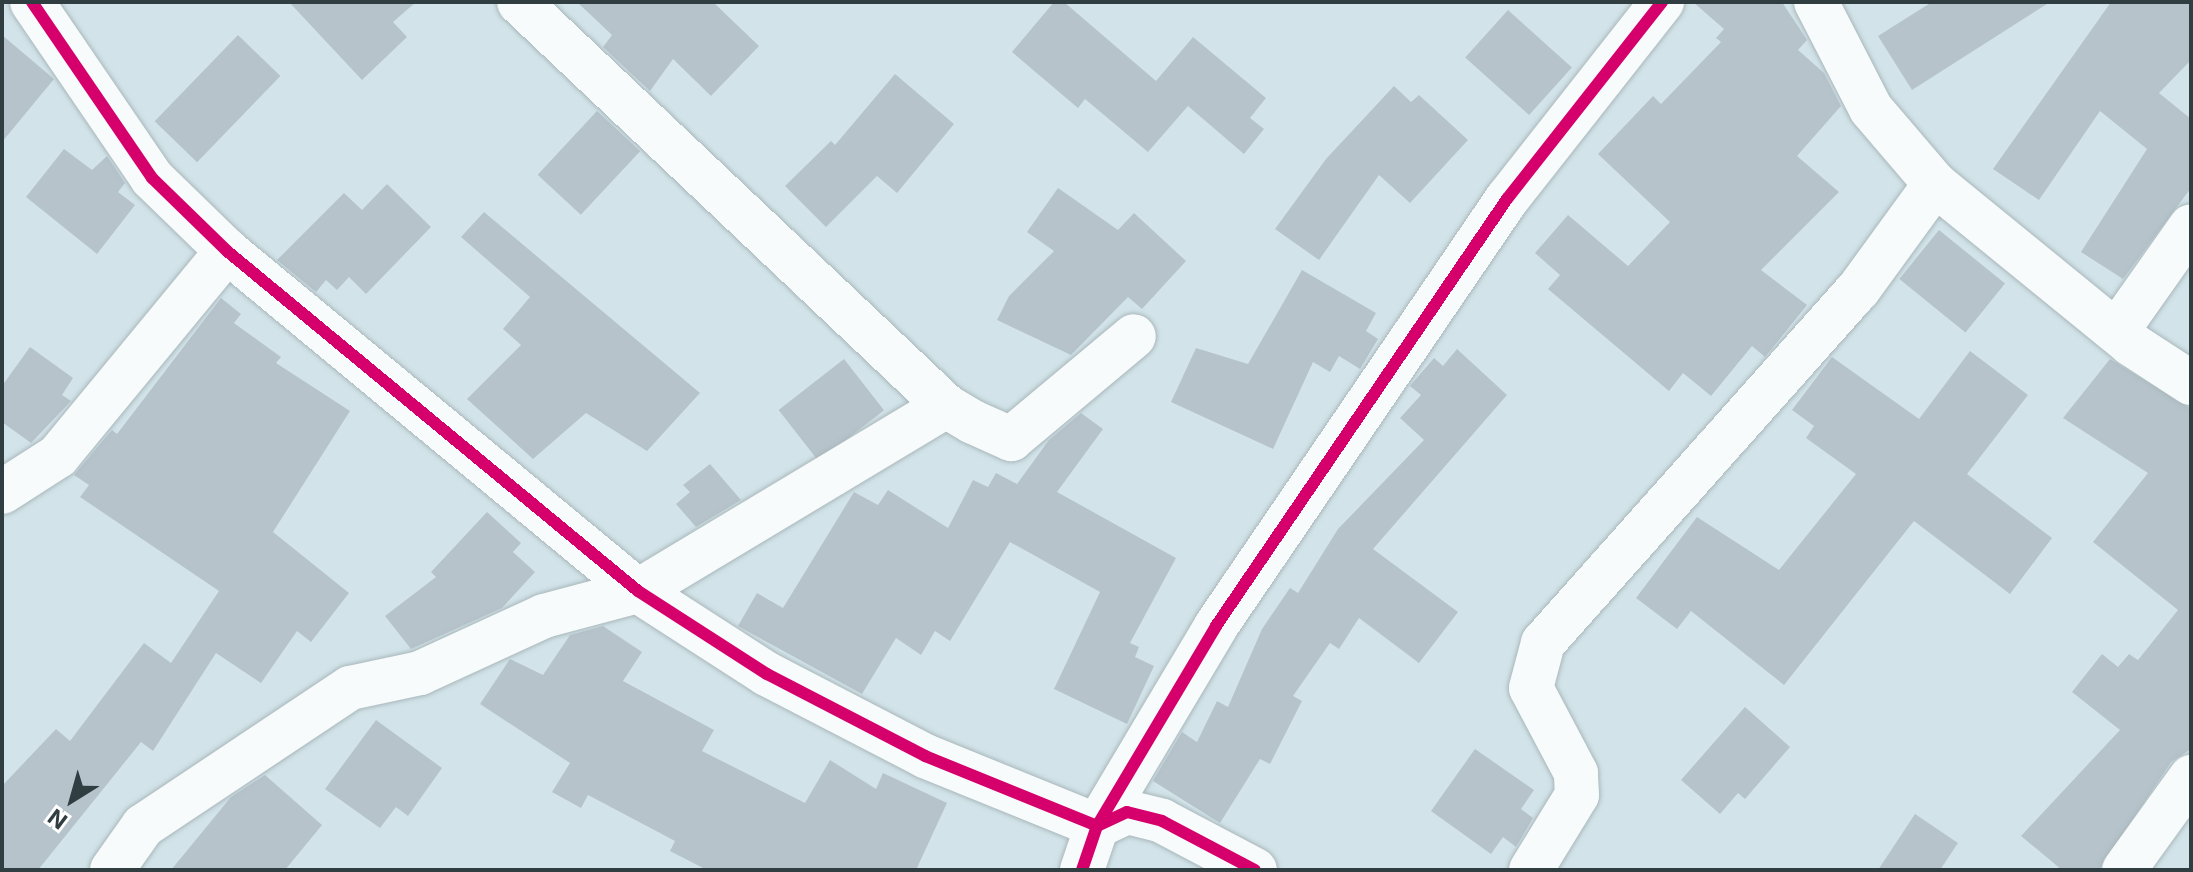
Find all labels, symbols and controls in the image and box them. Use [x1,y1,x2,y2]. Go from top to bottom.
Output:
north arrow [32,760,112,840]
text: N [43,804,72,835]

